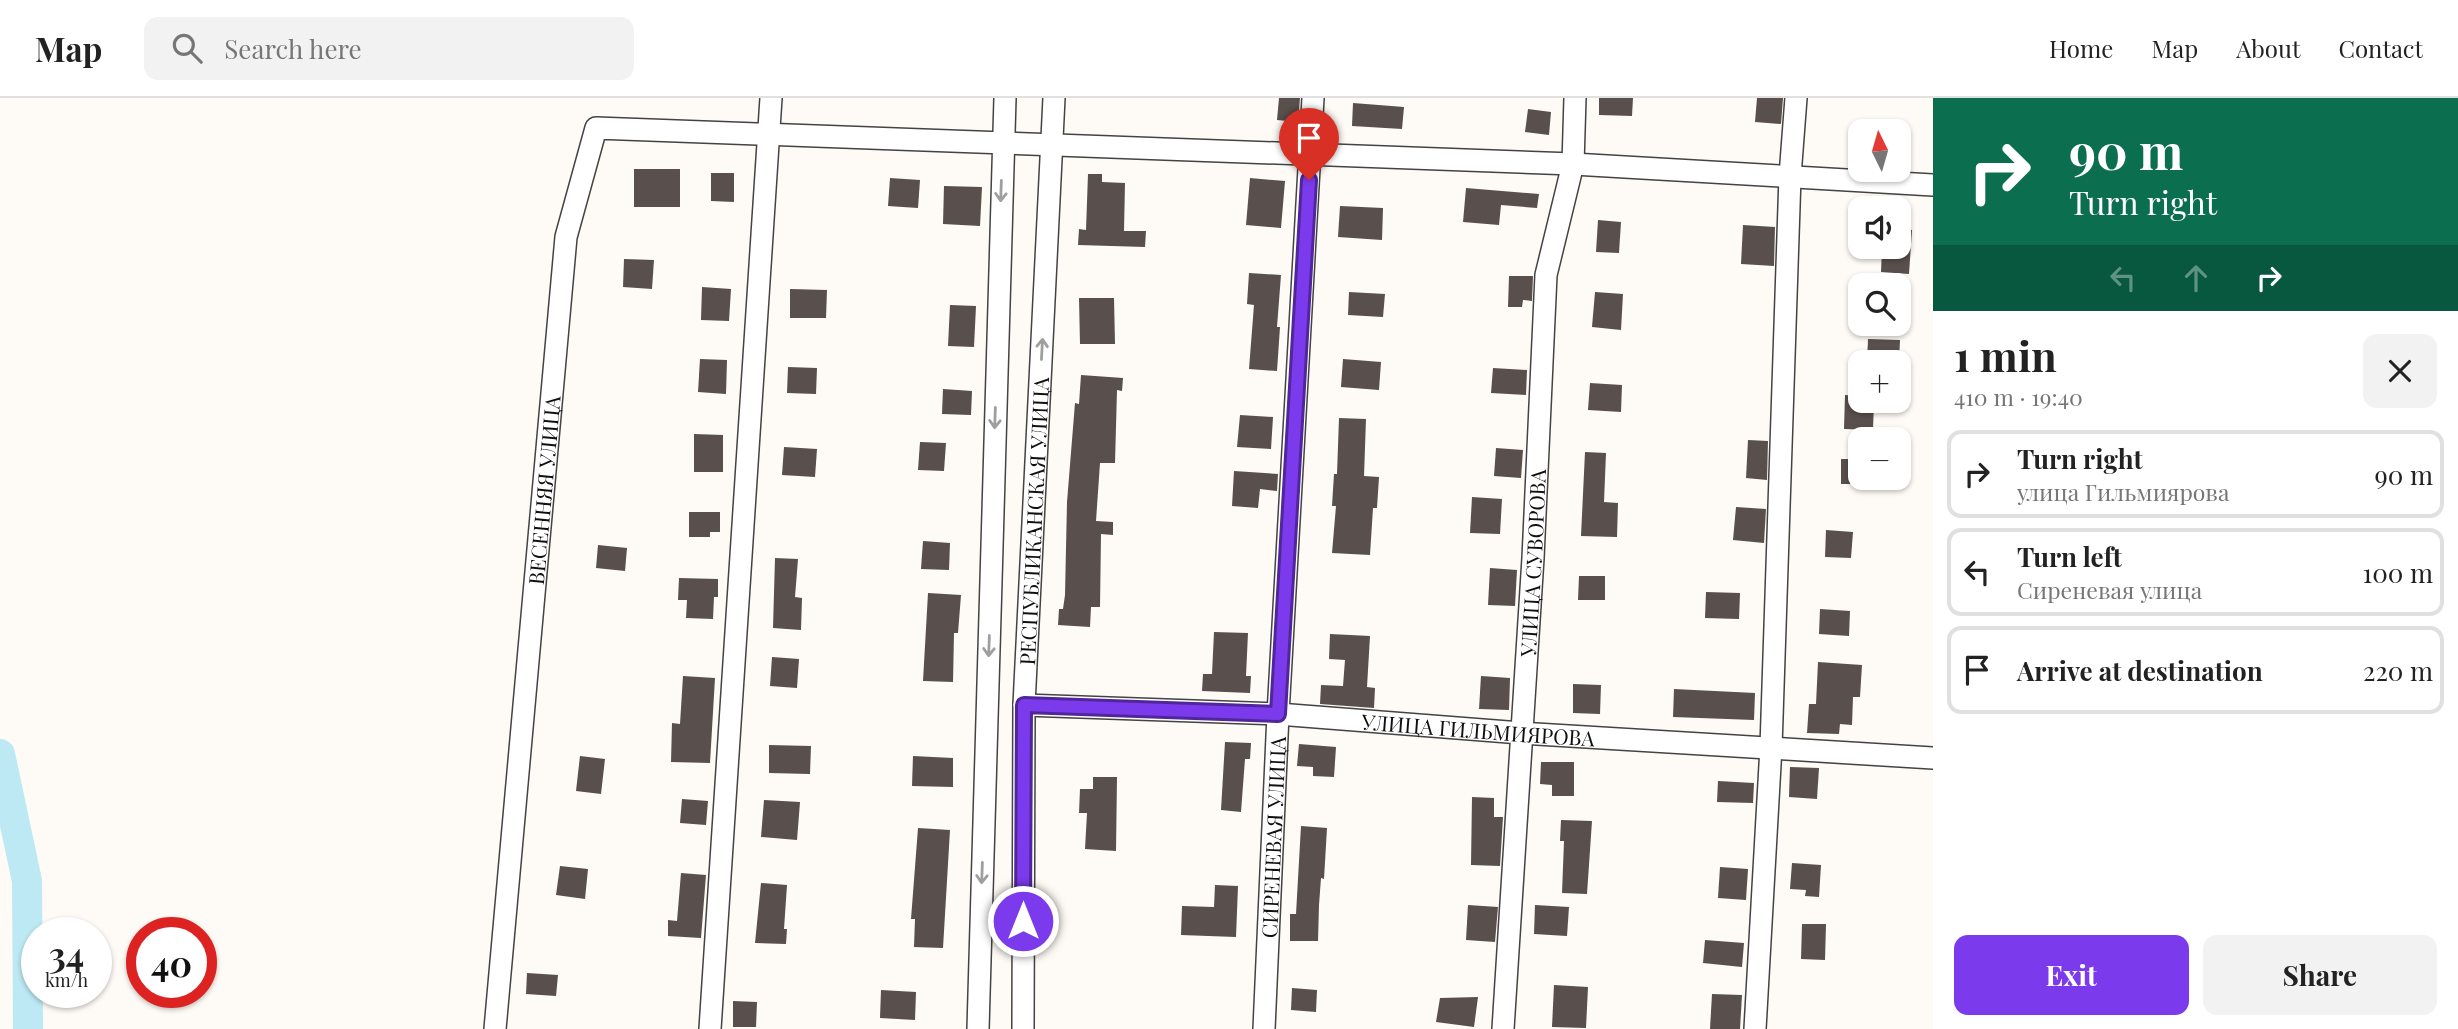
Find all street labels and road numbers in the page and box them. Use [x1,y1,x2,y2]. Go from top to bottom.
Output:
street label: РЕСПУБЛИКАНСКАЯ УЛИЦА [1012,376,1054,666]
street label: ВЕСЕННЯЯ УЛИЦА [521,394,566,586]
street label: УЛИЦА СУВОРОВА [1513,468,1551,659]
street label: УЛИЦА ГИЛЬМИЯРОВА [1360,707,1596,751]
street label: СИРЕНЕВАЯ УЛИЦА [1254,735,1291,939]

